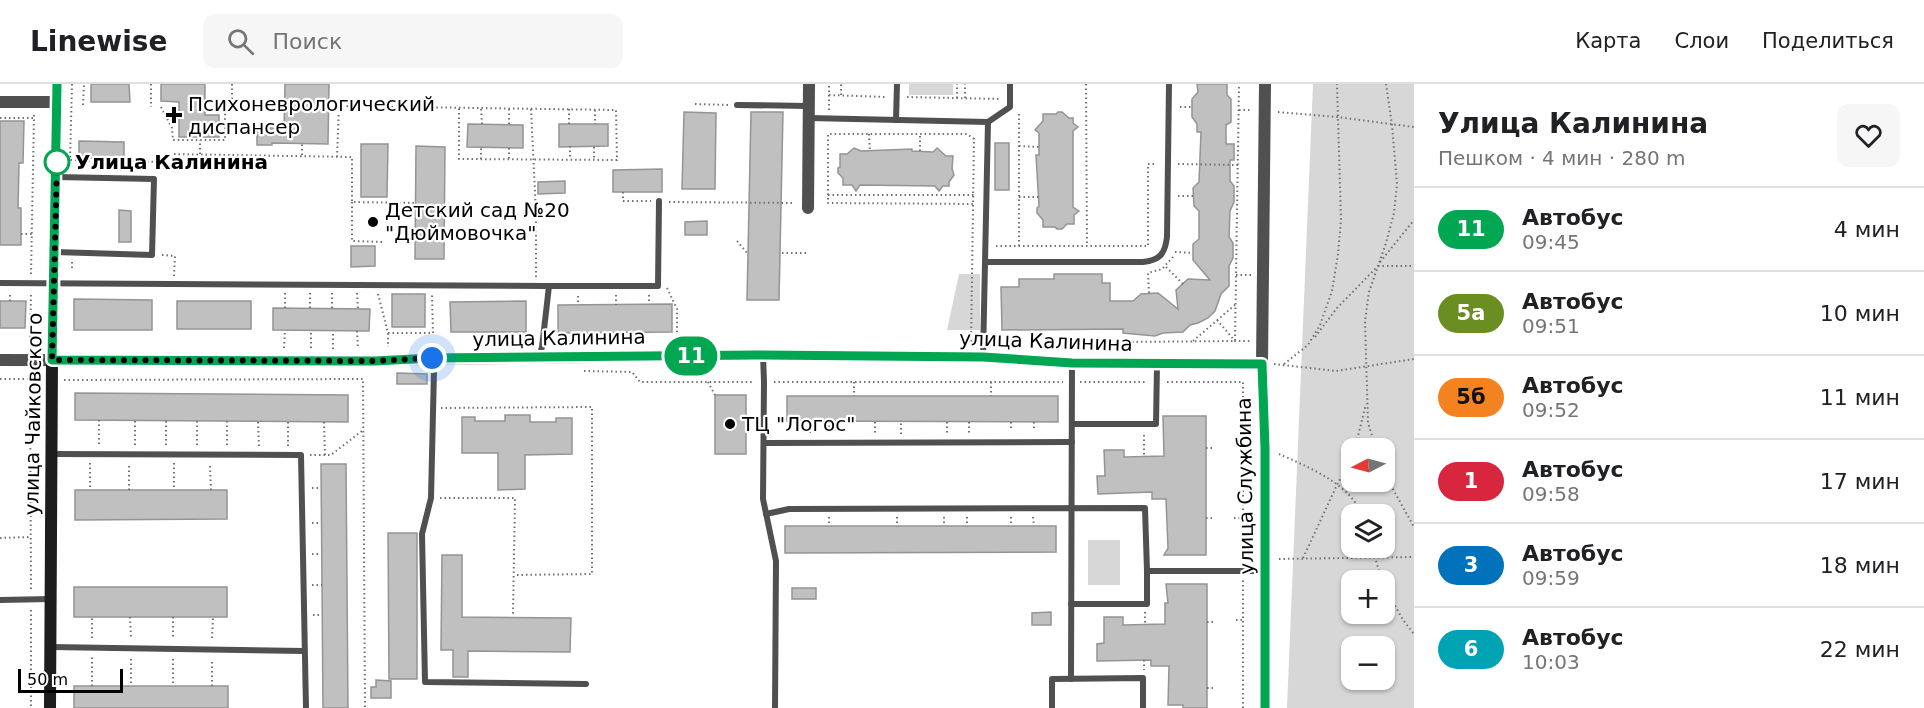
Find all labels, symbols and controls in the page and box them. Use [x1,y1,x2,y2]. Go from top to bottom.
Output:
search box [203,14,623,68]
text: Linewise [30,25,167,58]
icon: search [224,25,257,58]
text: Поиск [272,29,342,54]
text: Карта [1575,29,1641,53]
text: Слои [1674,29,1729,53]
text: Поделиться [1762,29,1894,53]
place label: Психоневрологический диспансер [188,92,435,139]
button: heart [1837,104,1900,167]
marker: Психоневрологический диспансер [165,106,183,124]
text: Улица Калинина [1438,107,1708,140]
text: Пешком · 4 мин · 280 m [1438,146,1685,170]
marker: Улица Калинина [44,149,70,175]
place label: Улица Калинина [75,150,268,174]
place label: Детский сад №20 "Дюймовочка" [385,198,570,245]
text: Автобус [1522,205,1624,230]
marker: Детский сад №20 "Дюймовочка" [366,215,380,229]
text: 11 [1456,217,1486,241]
text: 4 мин [1834,217,1900,242]
text: 09:45 [1522,230,1580,254]
text: Автобус [1522,289,1624,314]
text: 5а [1457,301,1485,325]
text: 10 мин [1820,301,1900,326]
street label: улица Чайковского [19,312,47,516]
text: 09:51 [1522,314,1580,338]
street label: улица Калинина [472,324,646,352]
street label: улица Калинина [959,326,1133,356]
line badge: 11 [664,336,718,376]
your location [417,343,447,373]
text: 11 [676,344,706,368]
text: Автобус [1522,373,1624,398]
text: 5б [1456,385,1486,409]
text: 11 мин [1820,385,1900,410]
street label: улица Службина [1231,397,1259,575]
text: 09:52 [1522,398,1580,422]
place label: ТЦ "Логос" [741,412,856,436]
marker: ТЦ "Логос" [723,417,737,431]
north arrow [1341,438,1395,492]
map controls [1341,438,1395,690]
text: Автобус [1522,457,1624,482]
text: 1 [1464,469,1478,493]
text: 17 мин [1820,469,1900,494]
text: 09:58 [1522,482,1580,506]
button: layers [1341,504,1395,558]
text: Автобус [1522,541,1624,566]
text: 3 [1464,553,1478,577]
text: 18 мин [1820,553,1900,578]
text: 09:59 [1522,566,1580,590]
button: + [1341,570,1395,624]
text: Автобус [1522,625,1624,650]
button: − [1341,636,1395,690]
text: 6 [1464,637,1478,661]
text: 22 мин [1820,637,1900,662]
text: 10:03 [1522,650,1580,674]
scale bar [18,666,123,694]
text: 50 m [27,670,68,689]

